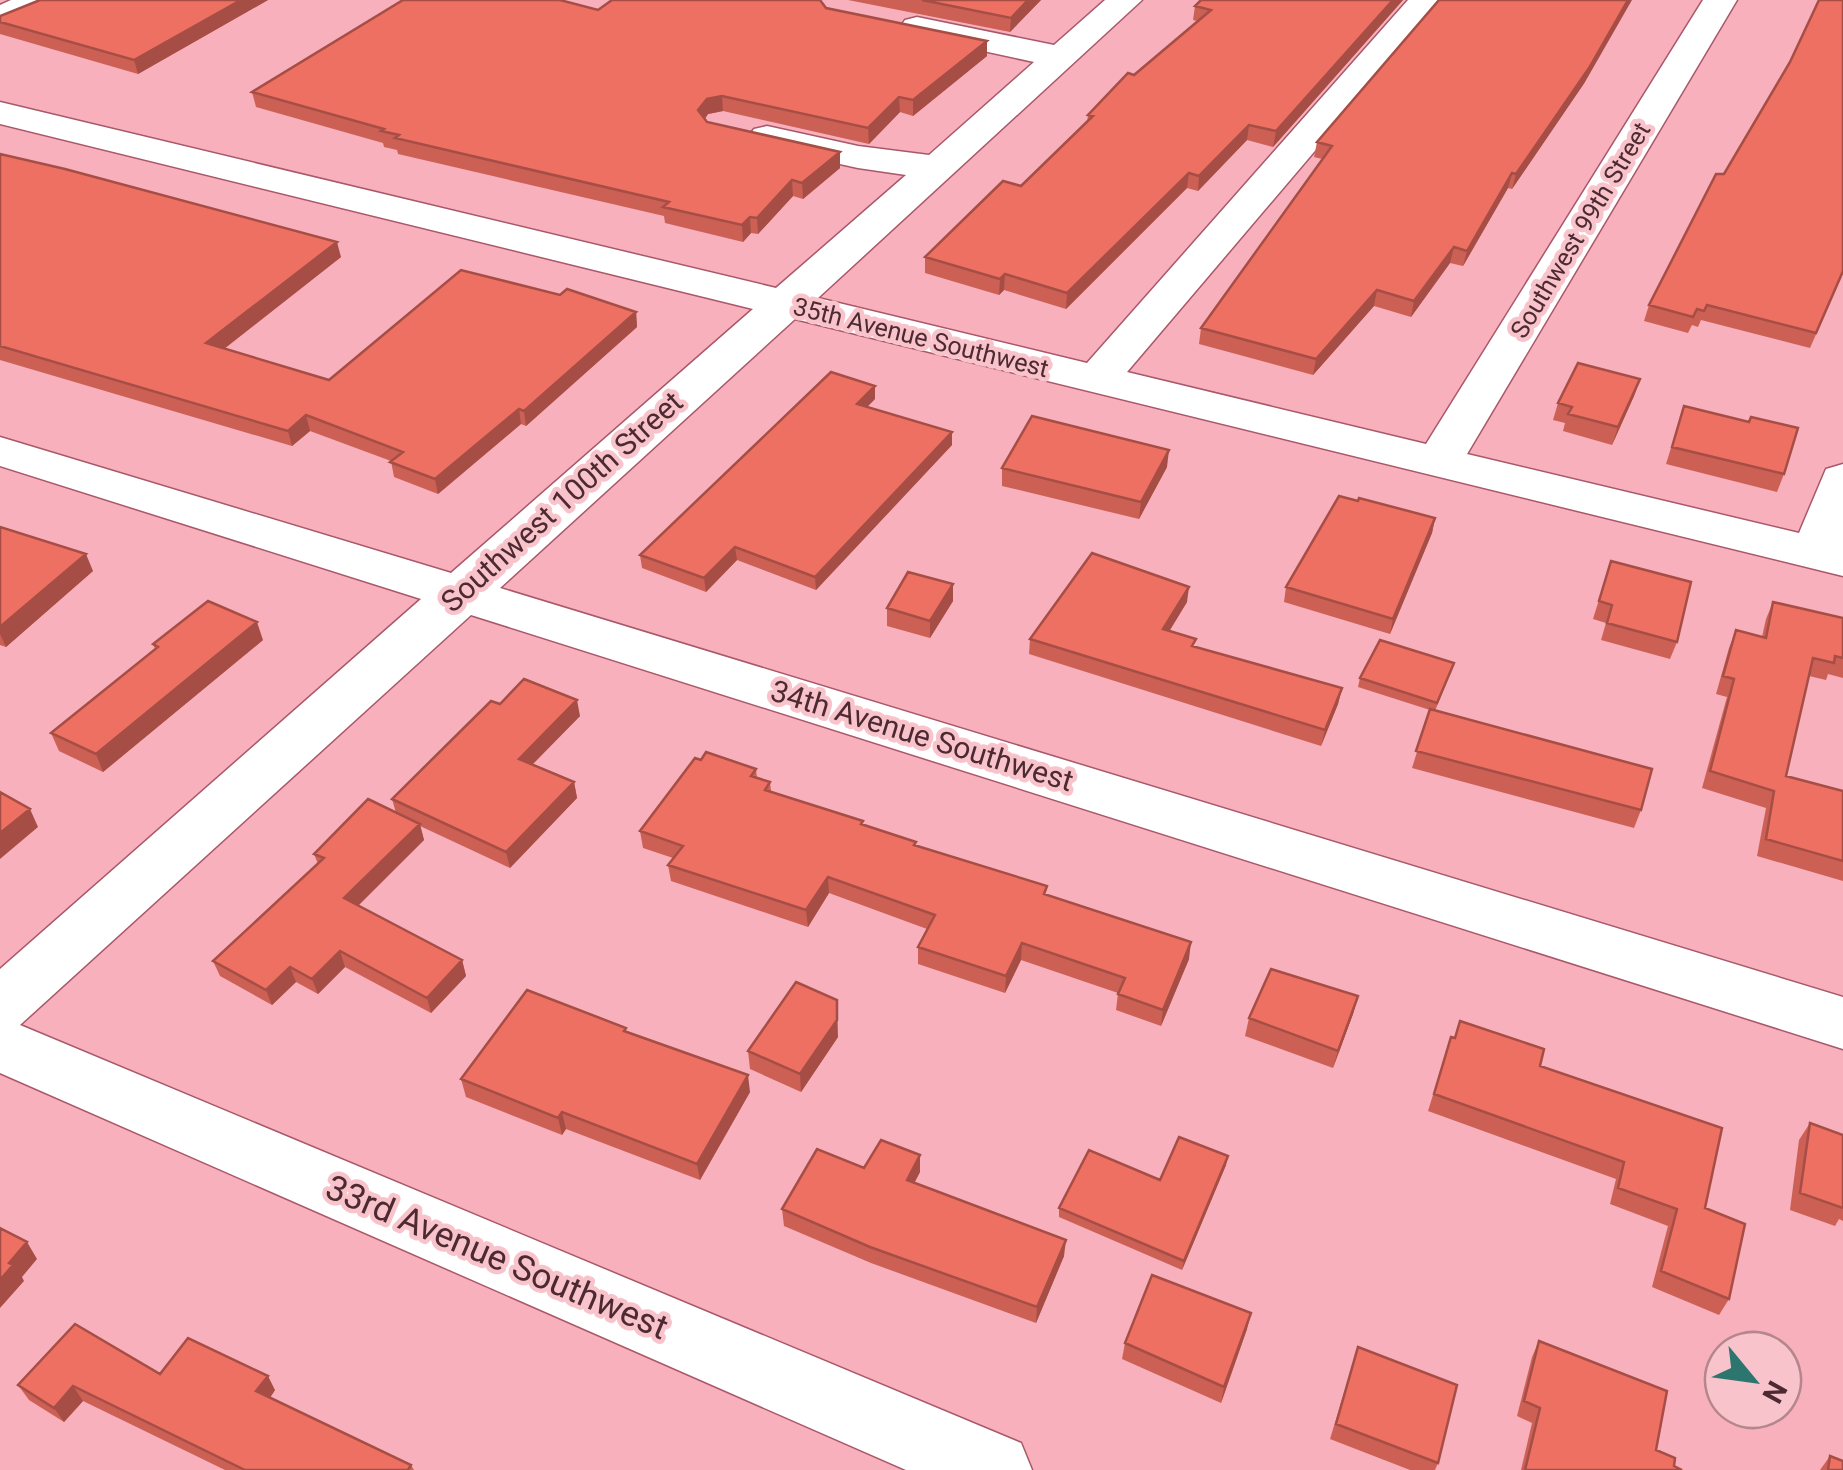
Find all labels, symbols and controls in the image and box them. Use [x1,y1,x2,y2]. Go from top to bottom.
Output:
street label: Southwest 99th Street [1505,117,1656,343]
street label: 35th Avenue Southwest [790,292,1052,383]
street label: Southwest 100th Street [434,384,689,619]
street label: 34th Avenue Southwest [767,673,1078,798]
street label: 33rd Avenue Southwest [320,1167,674,1348]
north arrow [1703,1330,1803,1430]
text: N [1755,1375,1794,1409]

